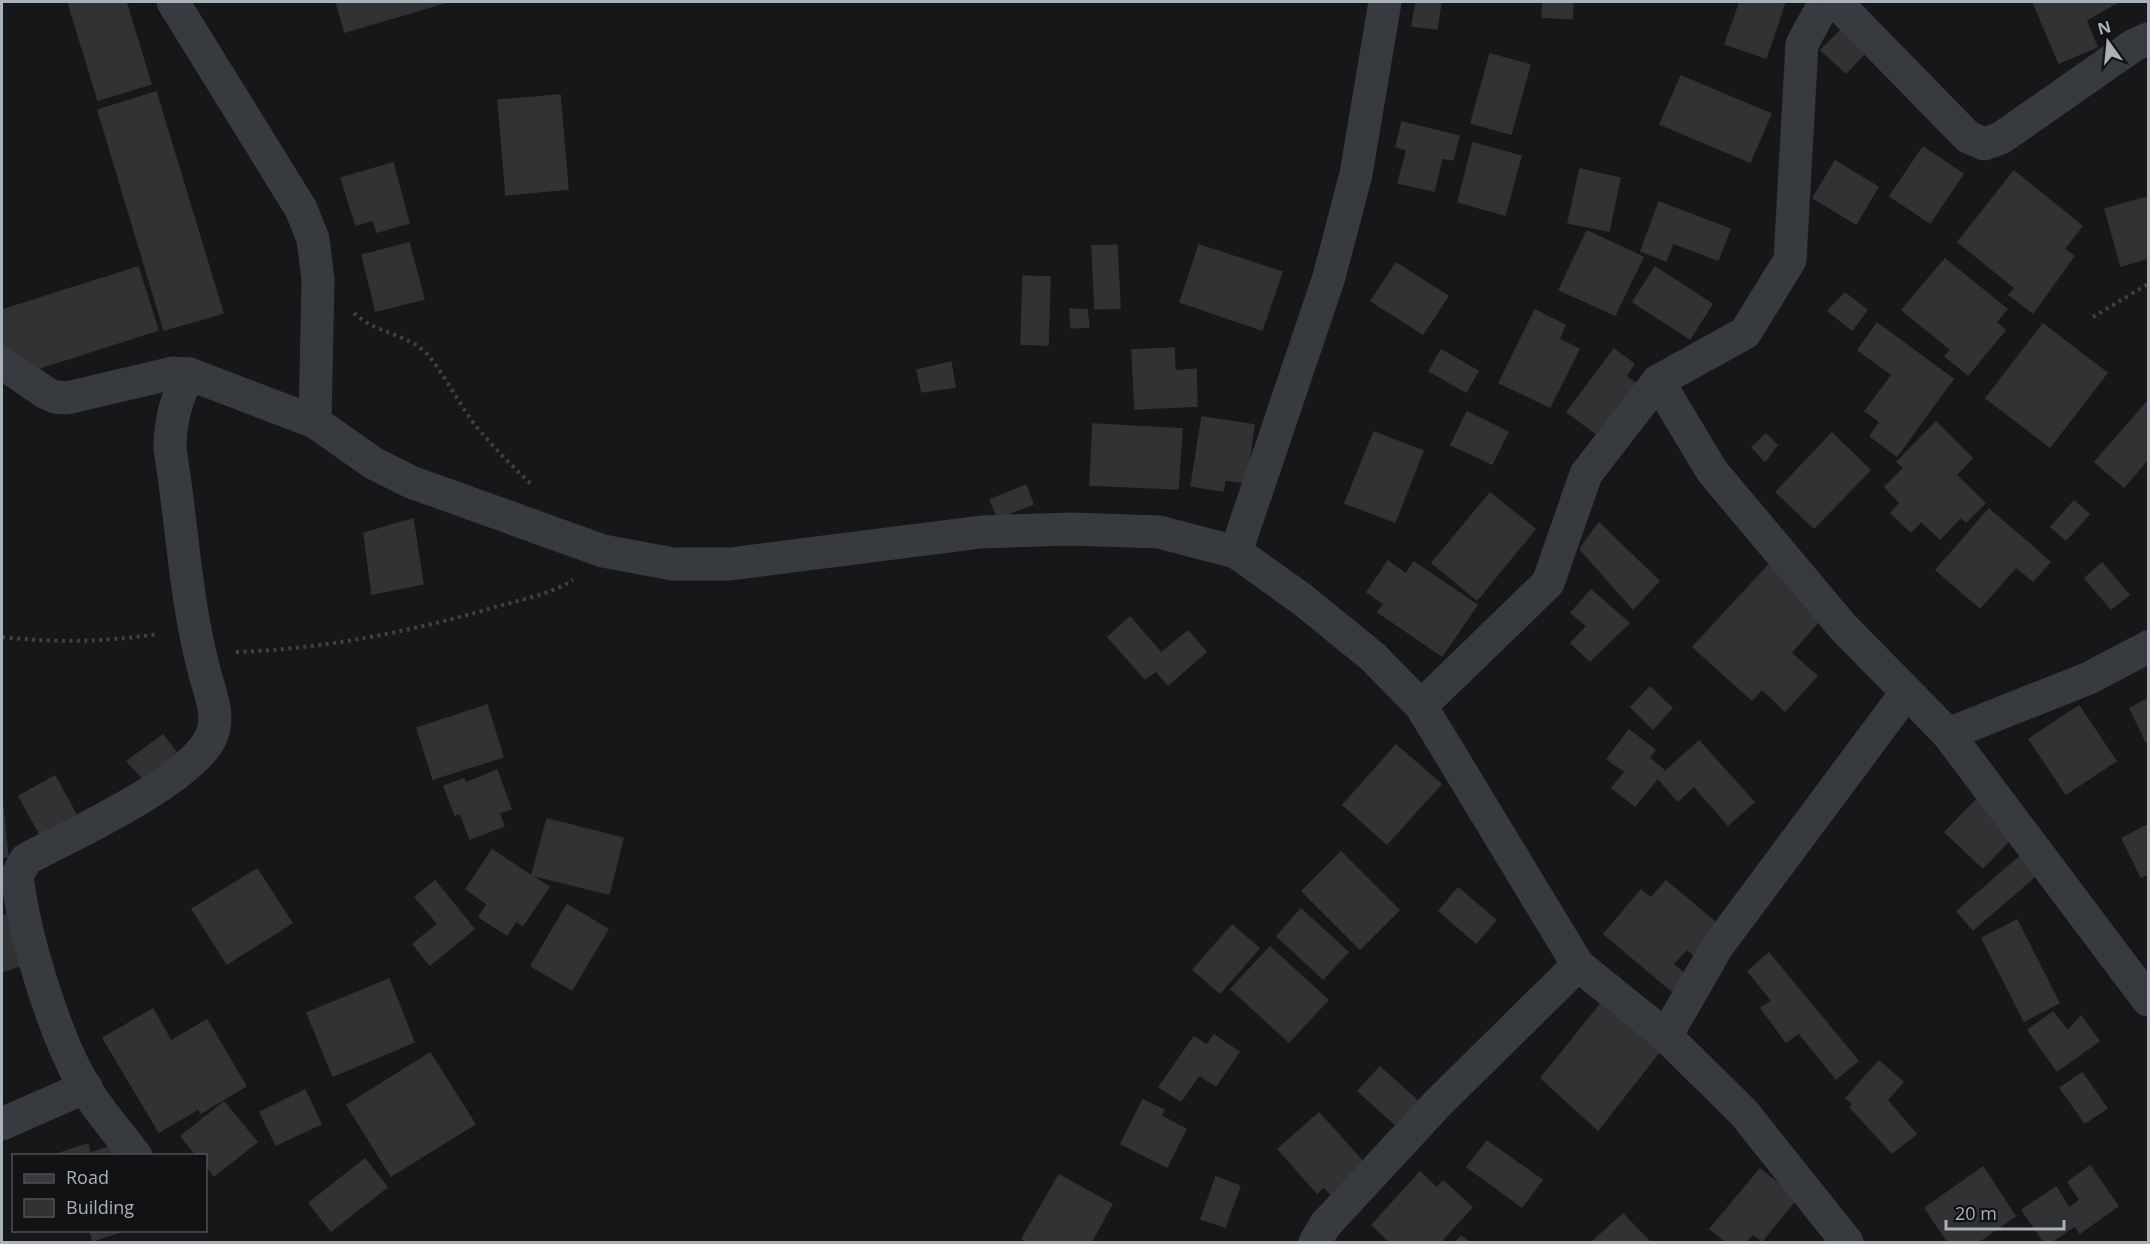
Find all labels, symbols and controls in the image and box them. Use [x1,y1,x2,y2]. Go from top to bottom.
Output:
north arrow [2078,12,2138,72]
text: N [2095,15,2113,40]
legend [12,1154,207,1232]
text: Road [66,1165,109,1189]
scale bar [1946,1193,2064,1231]
text: Building [66,1195,134,1219]
text: 20 m [1955,1201,1997,1225]

